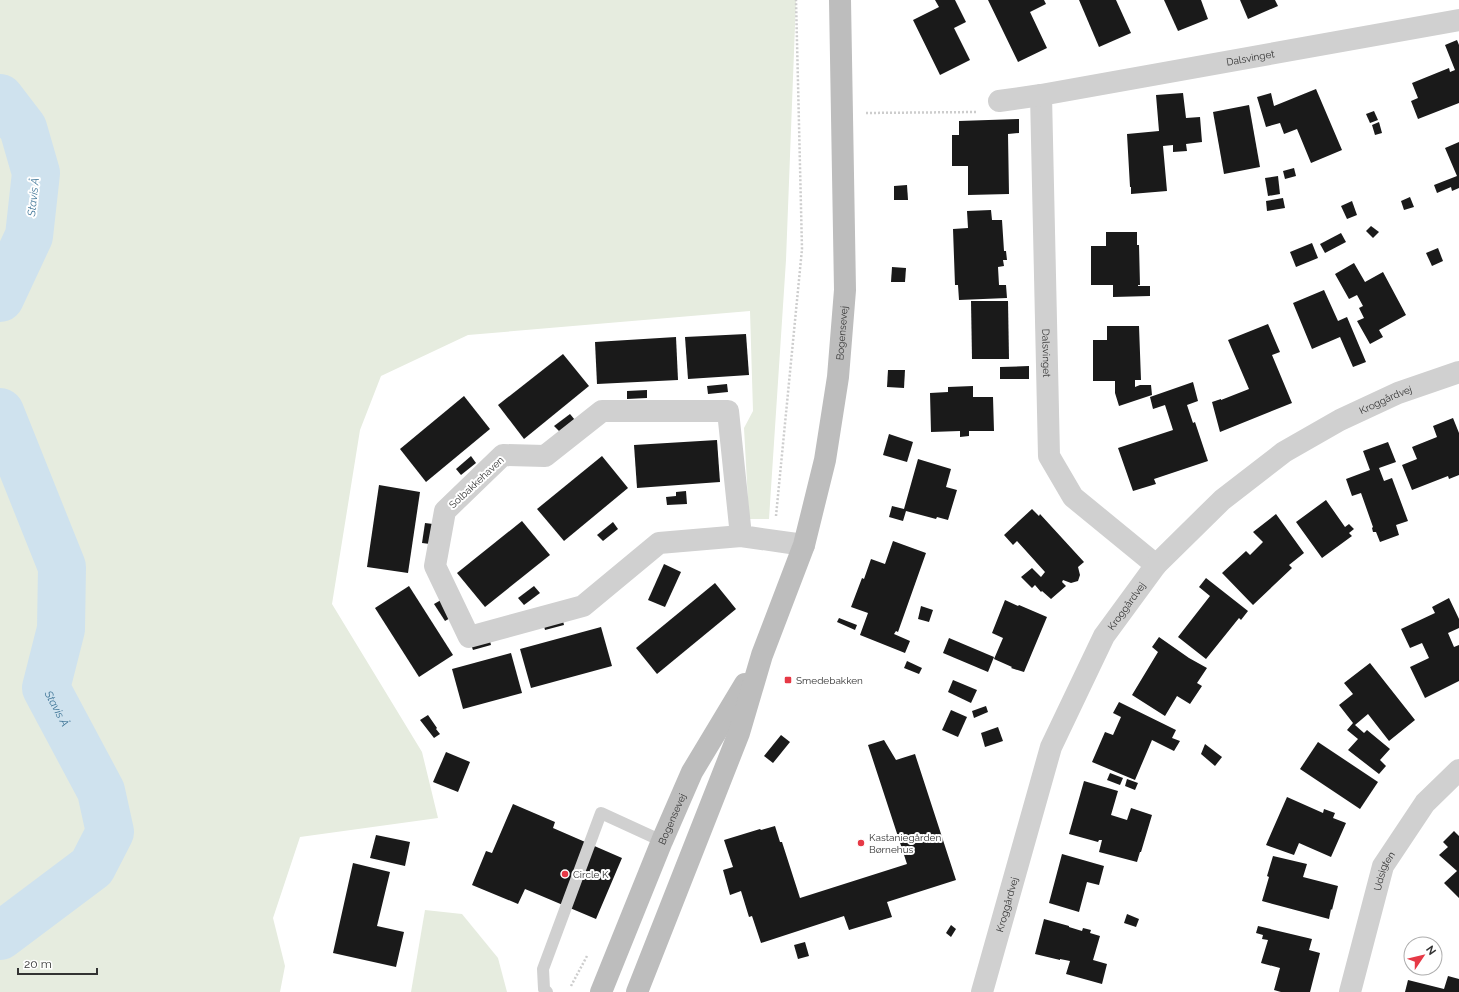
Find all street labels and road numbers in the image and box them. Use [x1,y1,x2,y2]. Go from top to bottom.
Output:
street label: Dalsvinget [1225,48,1276,68]
street label: Bogensevej [834,306,850,361]
street label: Dalsvinget [1040,328,1052,378]
street label: Kroggårdvej [1358,384,1413,416]
street label: Solbakkehaven [447,454,506,510]
street label: Kroggårdvej [1105,580,1148,632]
street label: Bogensevej [656,792,688,846]
street label: Udsigten [1372,849,1397,892]
street label: Kroggårdvej [994,876,1020,933]

